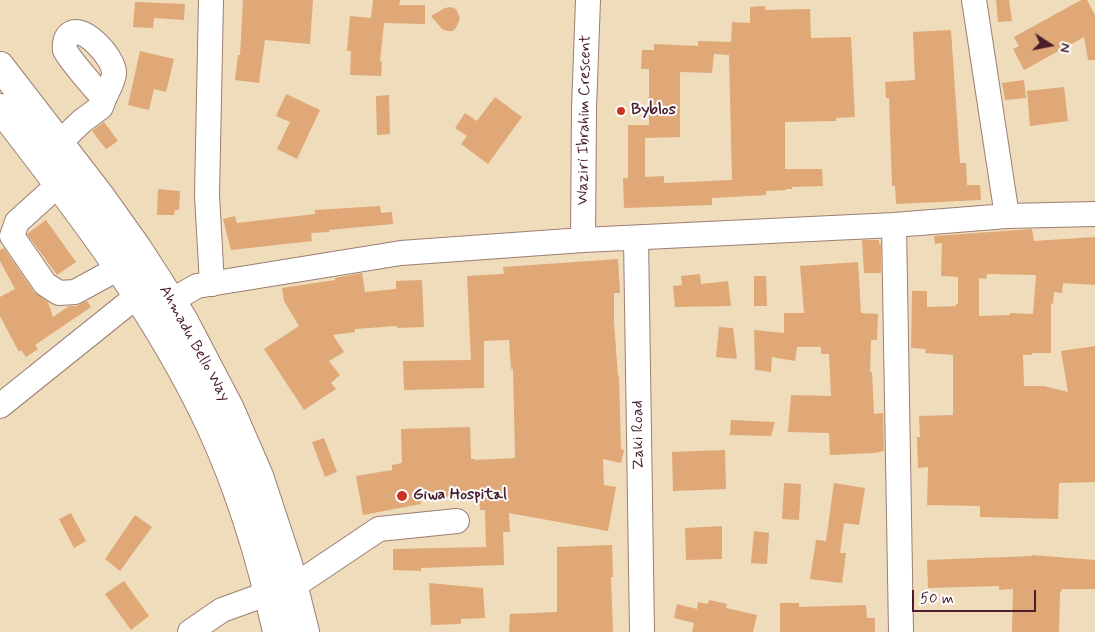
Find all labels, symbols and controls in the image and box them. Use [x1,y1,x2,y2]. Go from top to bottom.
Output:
north arrow [1025,20,1075,70]
street label: Waziri Ibrahim Crescent [574,35,596,205]
text: N [1055,42,1074,54]
place label: Byblos [631,101,676,121]
marker: Byblos [615,105,627,117]
street label: Ahmadu Bello Way [154,283,234,405]
street label: Zaki Road [629,400,649,470]
place label: Giwa Hospital [413,486,507,506]
marker: Giwa Hospital [395,489,409,503]
scale bar [915,580,1039,612]
text: 50 m [920,589,954,609]

